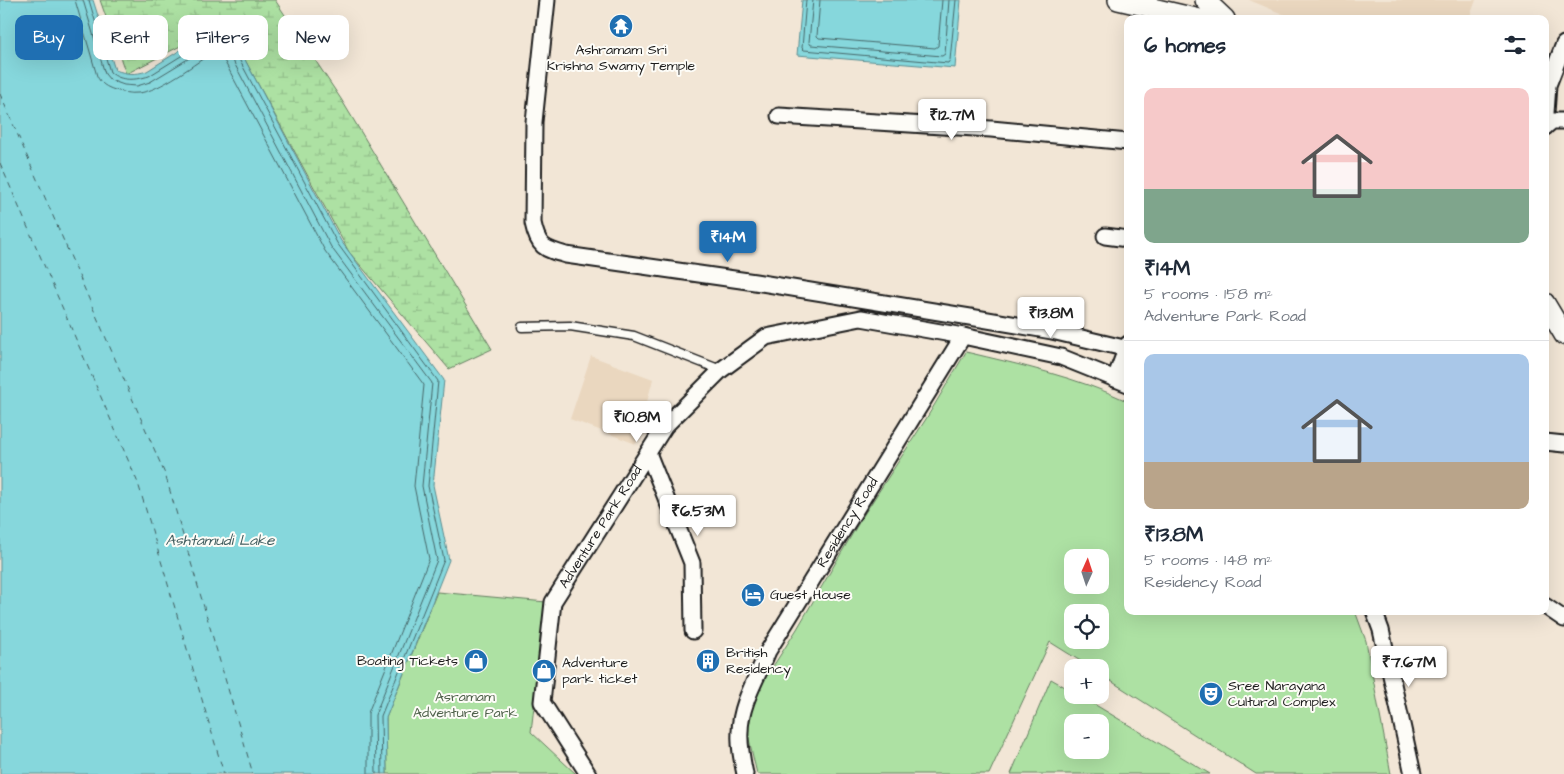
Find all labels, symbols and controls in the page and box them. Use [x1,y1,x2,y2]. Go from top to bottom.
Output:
temple icon: Ashramam Sri Krishna Swamy Temple [608,13,634,39]
chip: Buy [15,15,83,60]
chip: Rent [93,15,168,60]
chip: Filters [178,15,268,60]
chip: New [278,15,349,60]
text: 6 homes [1144,31,1226,60]
icon: filters [1501,31,1529,59]
place label: Ashramam Sri Krishna Swamy Temple [547,40,696,76]
pin: ₹12.7M [911,98,993,141]
text: ₹12.7M [929,104,975,126]
icon: home [1292,121,1382,211]
pin: ₹14M [698,220,758,263]
text: ₹14M [710,226,746,248]
text: ₹14M [1144,254,1190,283]
text: 5 rooms · 158 m² [1144,283,1273,305]
pin: ₹13.8M [1010,296,1092,339]
text: ₹13.8M [1028,302,1074,324]
text: Adventure Park Road [1144,305,1306,327]
icon: home [1292,386,1382,476]
pin: ₹10.8M [596,400,678,443]
text: ₹10.8M [613,406,661,428]
street label: Adventure Park Road [554,462,647,592]
street label: Residency Road [812,473,883,571]
pin: ₹6.53M [657,494,739,537]
text: ₹6.53M [671,500,725,522]
text: ₹13.8M [1144,520,1203,549]
water label: Ashtamudi Lake [166,530,275,551]
north arrow [1064,549,1109,594]
map controls [1064,549,1109,759]
text: 5 rooms · 148 m² [1144,549,1272,571]
text: Residency Road [1144,571,1261,593]
hotel icon: Guest House [740,582,766,608]
place label: Guest House [770,585,851,605]
button: locate [1064,604,1109,649]
place label: British Residency [726,643,791,679]
pin: ₹7.67M [1368,646,1450,688]
shop icon: Boating Tickets [463,648,489,674]
building icon: British Residency [695,648,721,674]
place label: Boating Tickets [357,651,458,671]
text: ₹7.67M [1382,651,1436,673]
place label: Adventure park ticket [562,653,638,689]
shop icon: Adventure park ticket [531,658,557,684]
button: + [1064,659,1109,704]
place label: Sree Narayana Cultural Complex [1228,676,1336,712]
theatre icon: Sree Narayana Cultural Complex [1198,681,1224,707]
park label: Asramam Adventure Park [413,687,517,723]
button: − [1064,714,1109,759]

